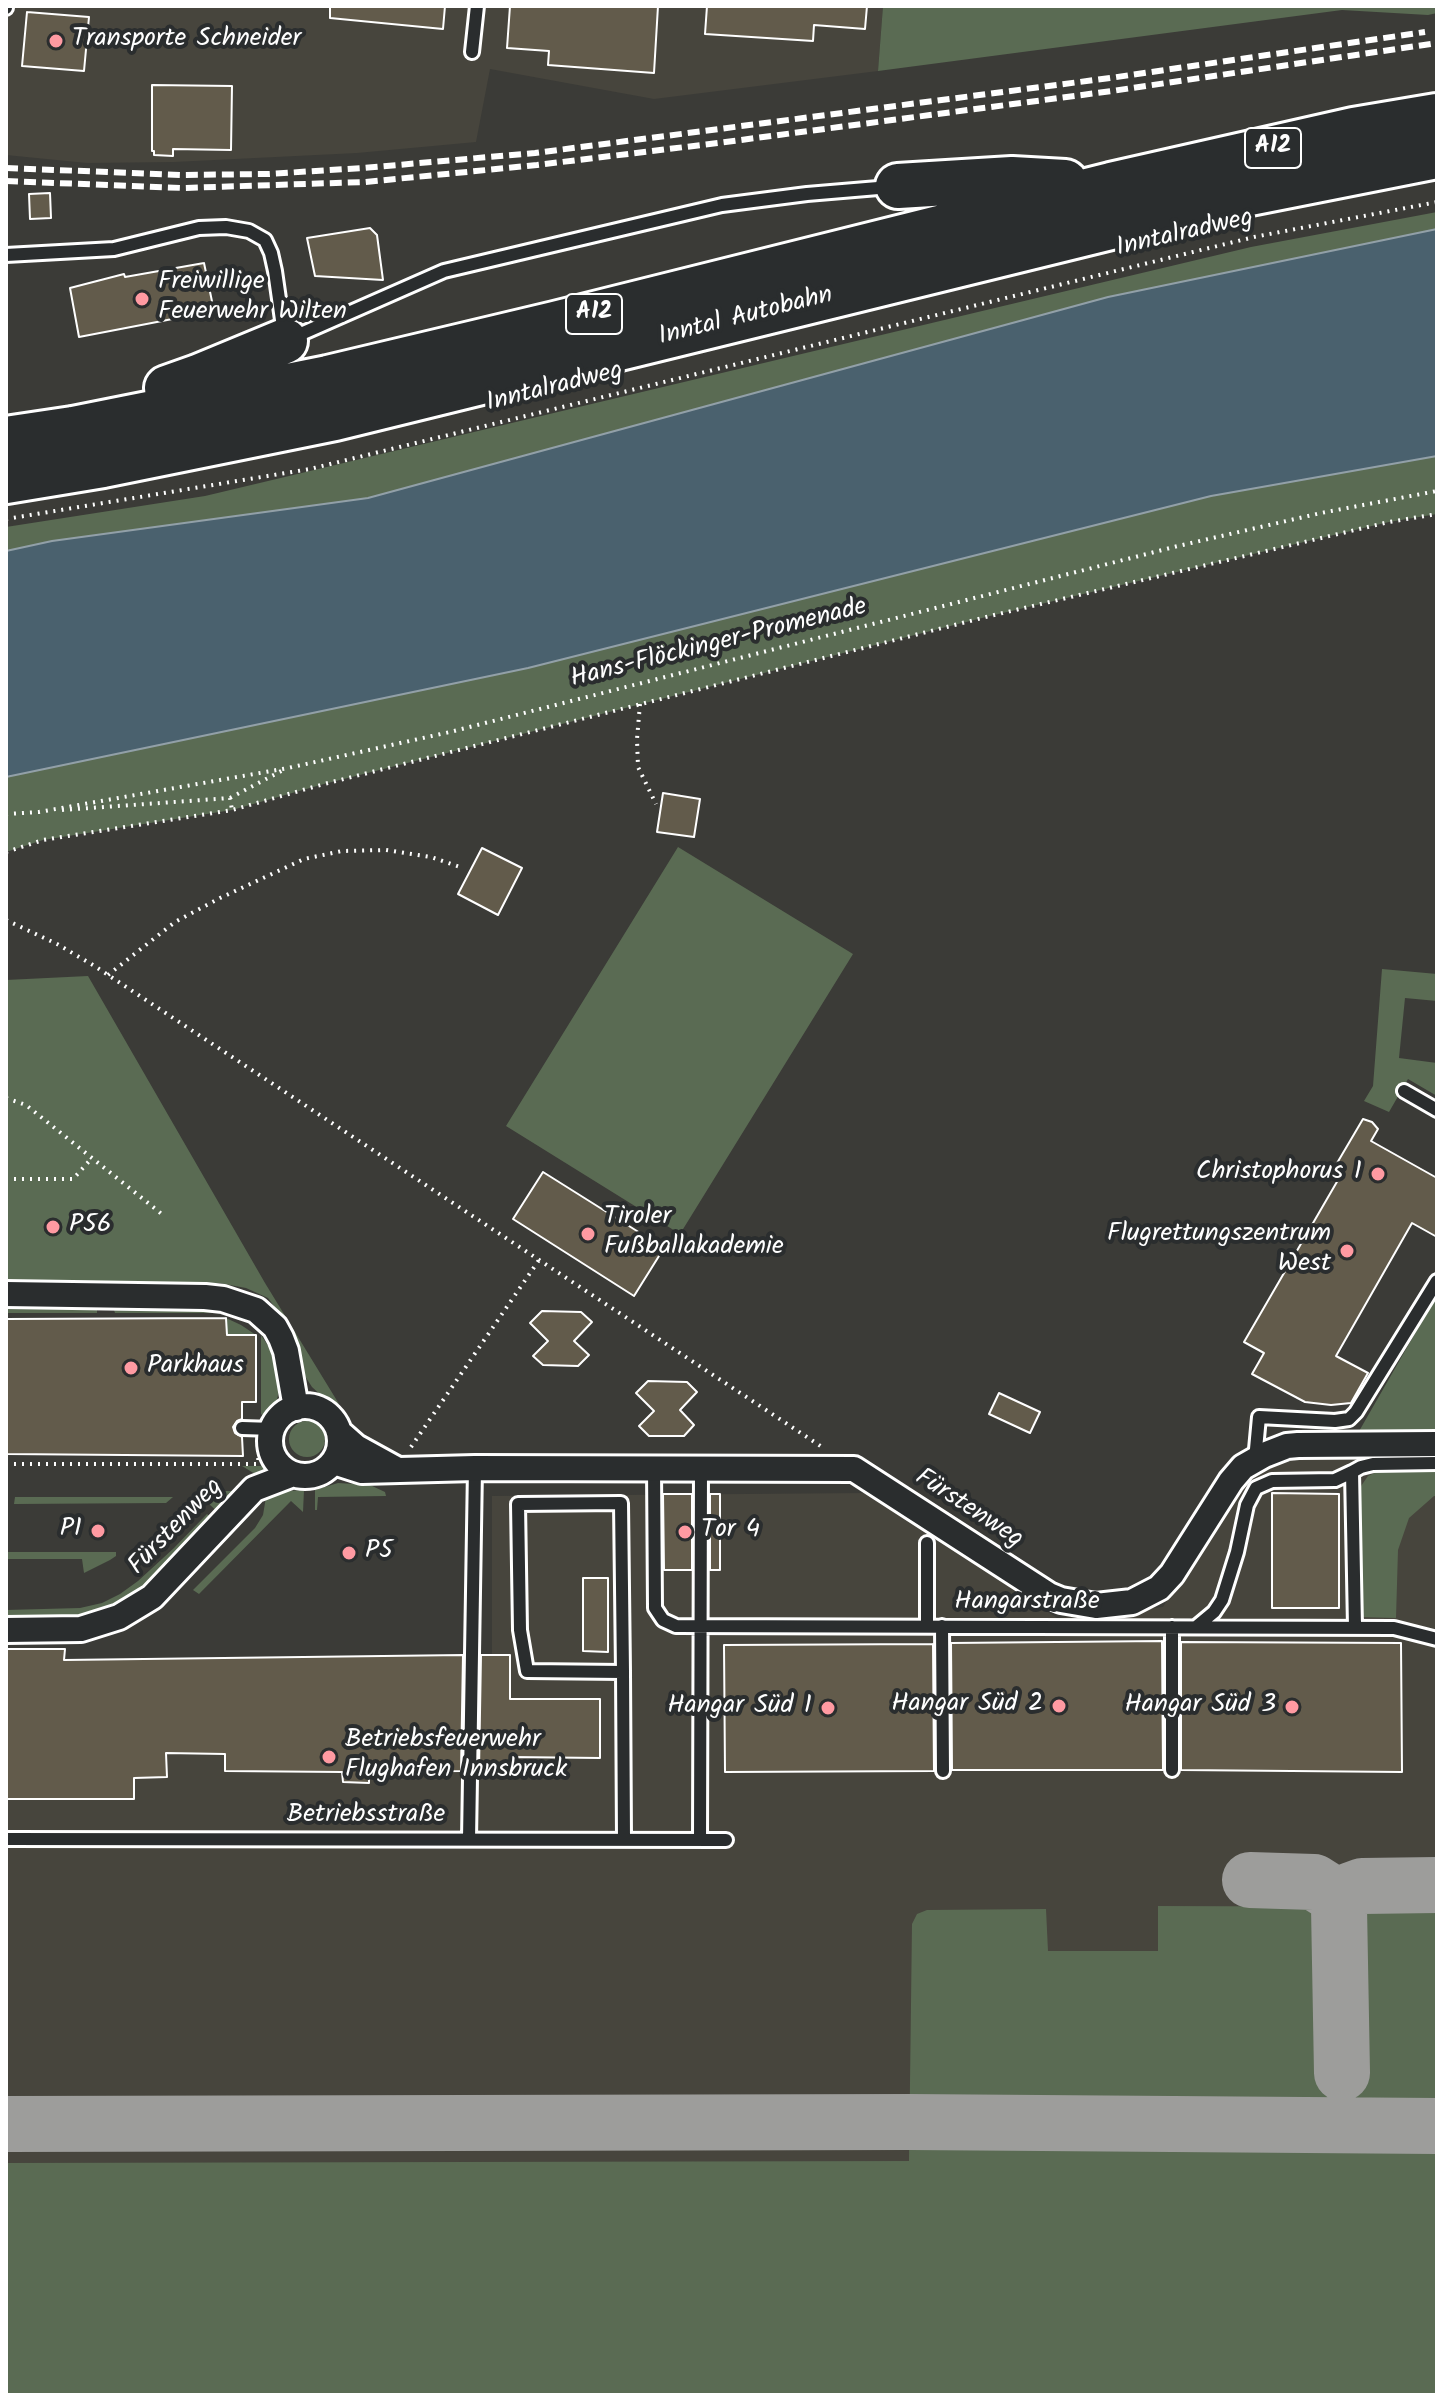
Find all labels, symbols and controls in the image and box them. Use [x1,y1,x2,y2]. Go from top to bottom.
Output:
place label: Transporte Schneider [72,25,301,57]
marker: Transporte Schneider [47,32,65,50]
road number: A12 [1245,128,1301,168]
street label: Inntalradweg [1113,204,1257,266]
place label: Freiwillige Feuerwehr Wilten [158,268,347,330]
street label: Inntal Autobahn [656,281,836,355]
marker: Freiwillige Feuerwehr Wilten [133,290,151,308]
road number: A12 [566,294,622,334]
street label: Inntalradweg [483,357,627,421]
street label: Hans-Flöckinger-Promenade [568,593,870,697]
place label: Christophorus 1 [1196,1158,1362,1190]
marker: Christophorus 1 [1369,1165,1387,1183]
place label: Tiroler Fußballakademie [604,1203,784,1264]
place label: P56 [69,1211,112,1243]
marker: P56 [44,1218,62,1236]
place label: Flugrettungszentrum West [1107,1220,1331,1282]
marker: Tiroler Fußballakademie [579,1225,597,1243]
marker: Flugrettungszentrum West [1338,1242,1356,1260]
place label: Parkhaus [147,1352,244,1384]
marker: Parkhaus [122,1359,140,1377]
street label: Fürstenweg [908,1463,1028,1557]
street label: Fürstenweg [123,1473,231,1583]
place label: P1 [60,1515,82,1547]
place label: Tor 4 [701,1516,760,1548]
marker: P1 [89,1522,107,1540]
marker: Tor 4 [676,1523,694,1541]
place label: P5 [365,1537,393,1569]
marker: P5 [340,1544,358,1562]
street label: Hangarstraße [954,1588,1100,1620]
place label: Hangar Süd 2 [891,1690,1043,1722]
place label: Hangar Süd 3 [1124,1691,1276,1723]
place label: Hangar Süd 1 [667,1692,812,1724]
marker: Hangar Süd 2 [1050,1697,1068,1715]
marker: Hangar Süd 3 [1283,1698,1301,1716]
marker: Hangar Süd 1 [819,1699,837,1717]
place label: Betriebsfeuerwehr Flughafen Innsbruck [345,1726,567,1788]
marker: Betriebsfeuerwehr Flughafen Innsbruck [320,1748,338,1766]
street label: Betriebsstraße [287,1801,445,1833]

